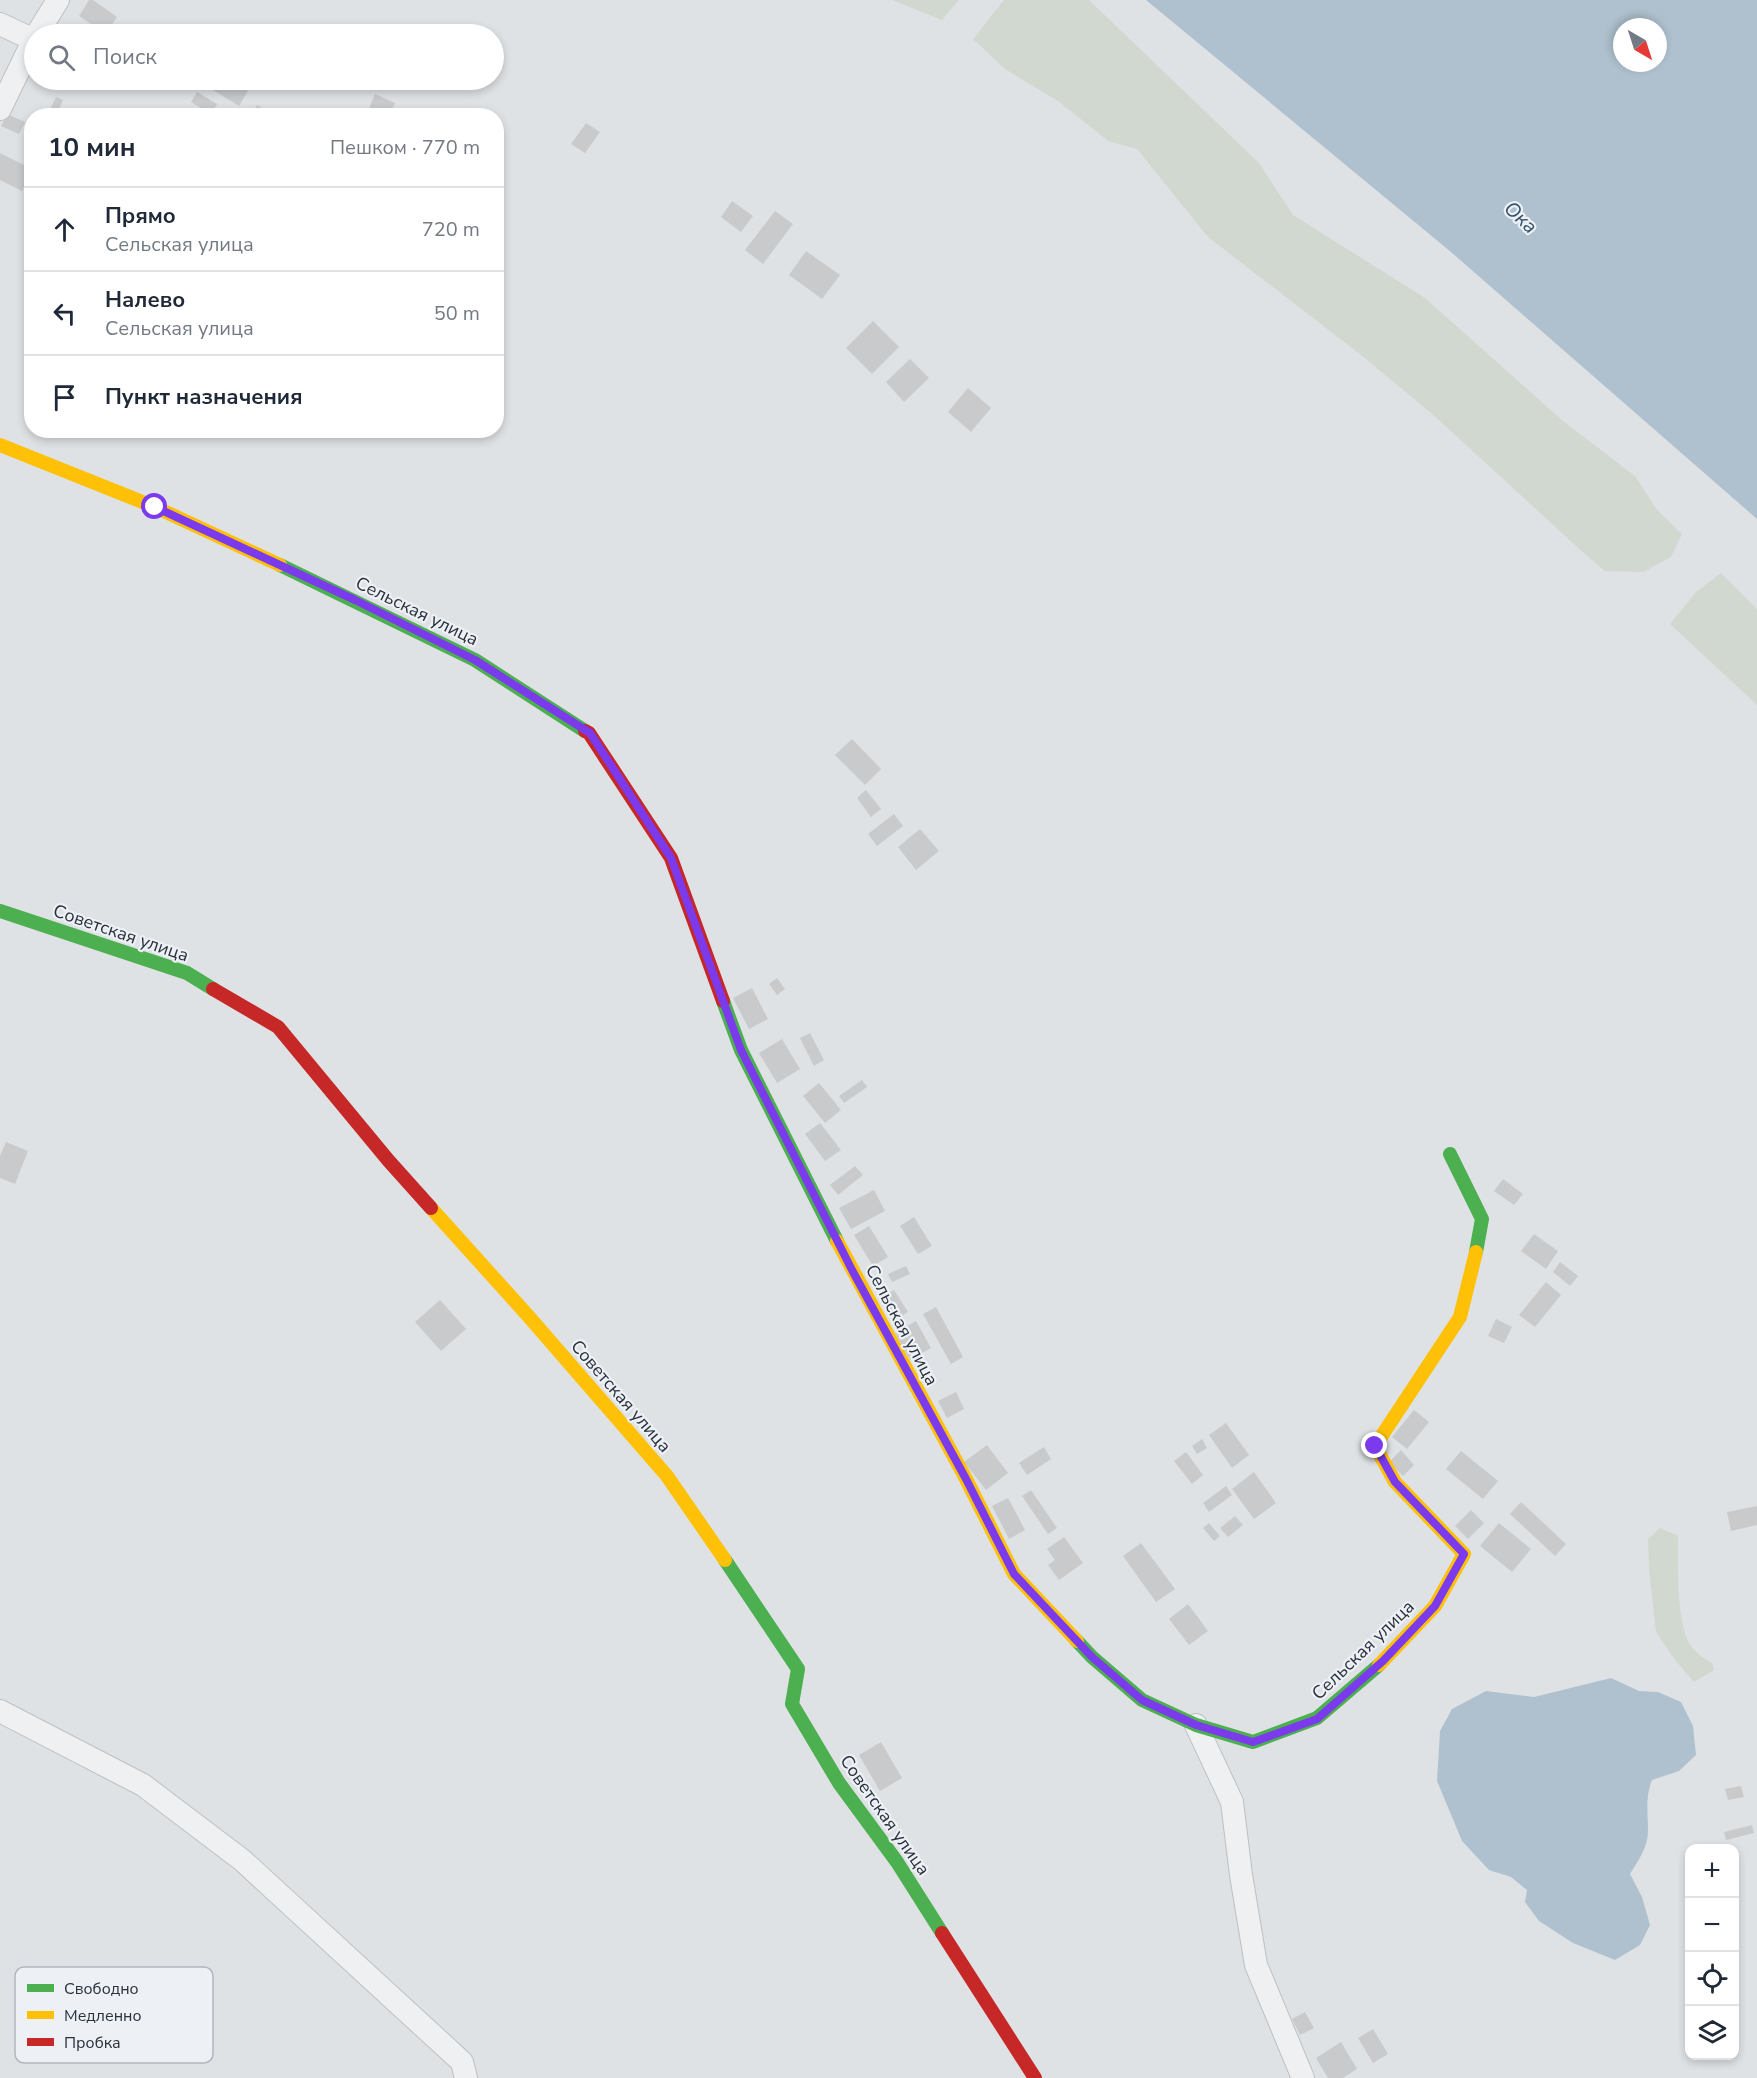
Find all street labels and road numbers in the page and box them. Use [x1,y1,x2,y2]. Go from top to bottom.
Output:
street label: Сельская улица [352,571,482,651]
street label: Советская улица [50,899,192,967]
street label: Сельская улица [860,1260,944,1390]
street label: Советская улица [565,1335,677,1457]
street label: Сельская улица [1307,1595,1419,1705]
street label: Советская улица [834,1750,936,1880]

